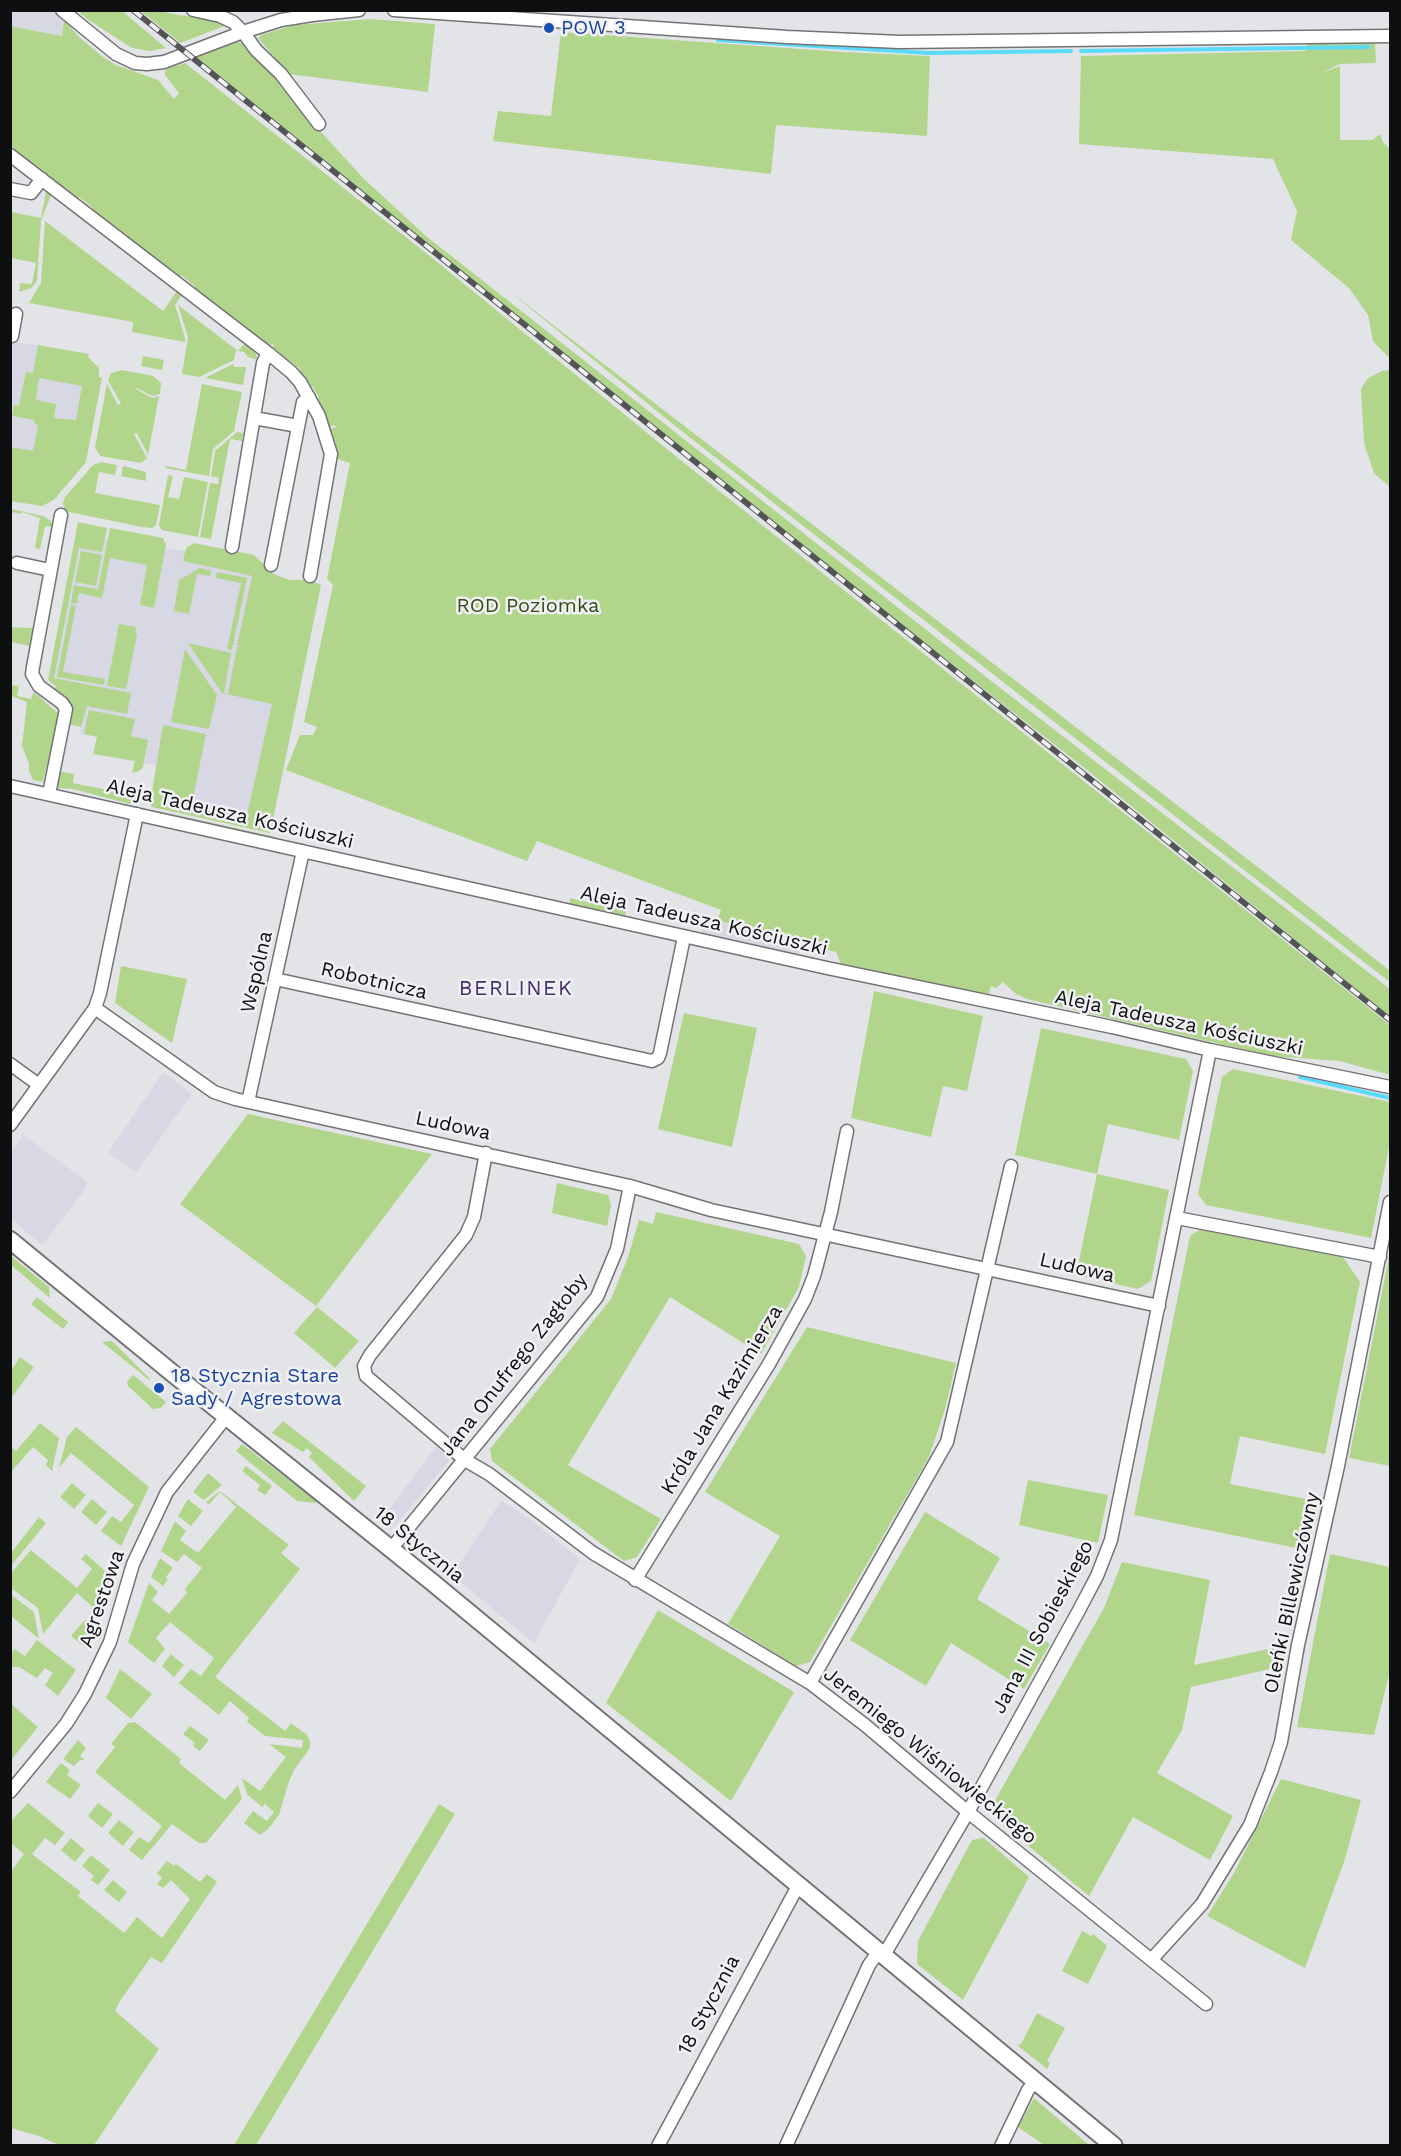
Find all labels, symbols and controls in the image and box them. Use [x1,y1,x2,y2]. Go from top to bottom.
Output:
place label: POW 3 [561,16,626,40]
marker: POW 3 [542,21,556,35]
park label: ROD Poziomka [457,594,599,618]
street label: Aleja Tadeusza Kościuszki [104,774,356,854]
street label: Aleja Tadeusza Kościuszki [578,881,830,961]
street label: Wspólna [236,929,278,1015]
street label: Robotnicza [318,957,430,1005]
district label: BERLINEK [459,976,573,1002]
street label: Aleja Tadeusza Kościuszki [1053,985,1305,1061]
street label: Ludowa [413,1106,493,1146]
street label: Ludowa [1037,1248,1117,1288]
street label: Jana Onufrego Zagłoby [435,1269,593,1461]
street label: Króla Jana Kazimierza [656,1301,788,1499]
place label: 18 Stycznia Stare Sady / Agrestowa [171,1364,342,1411]
marker: 18 Stycznia Stare Sady / Agrestowa [152,1381,166,1395]
street label: Oleńki Billewiczówny [1259,1490,1325,1696]
street label: 18 Stycznia [369,1501,469,1589]
street label: Jana III Sobieskiego [987,1536,1099,1718]
street label: Agrestowa [74,1547,130,1651]
street label: Jeremiego Wiśniowieckiego [818,1662,1042,1850]
street label: 18 Stycznia [673,1951,745,2059]

